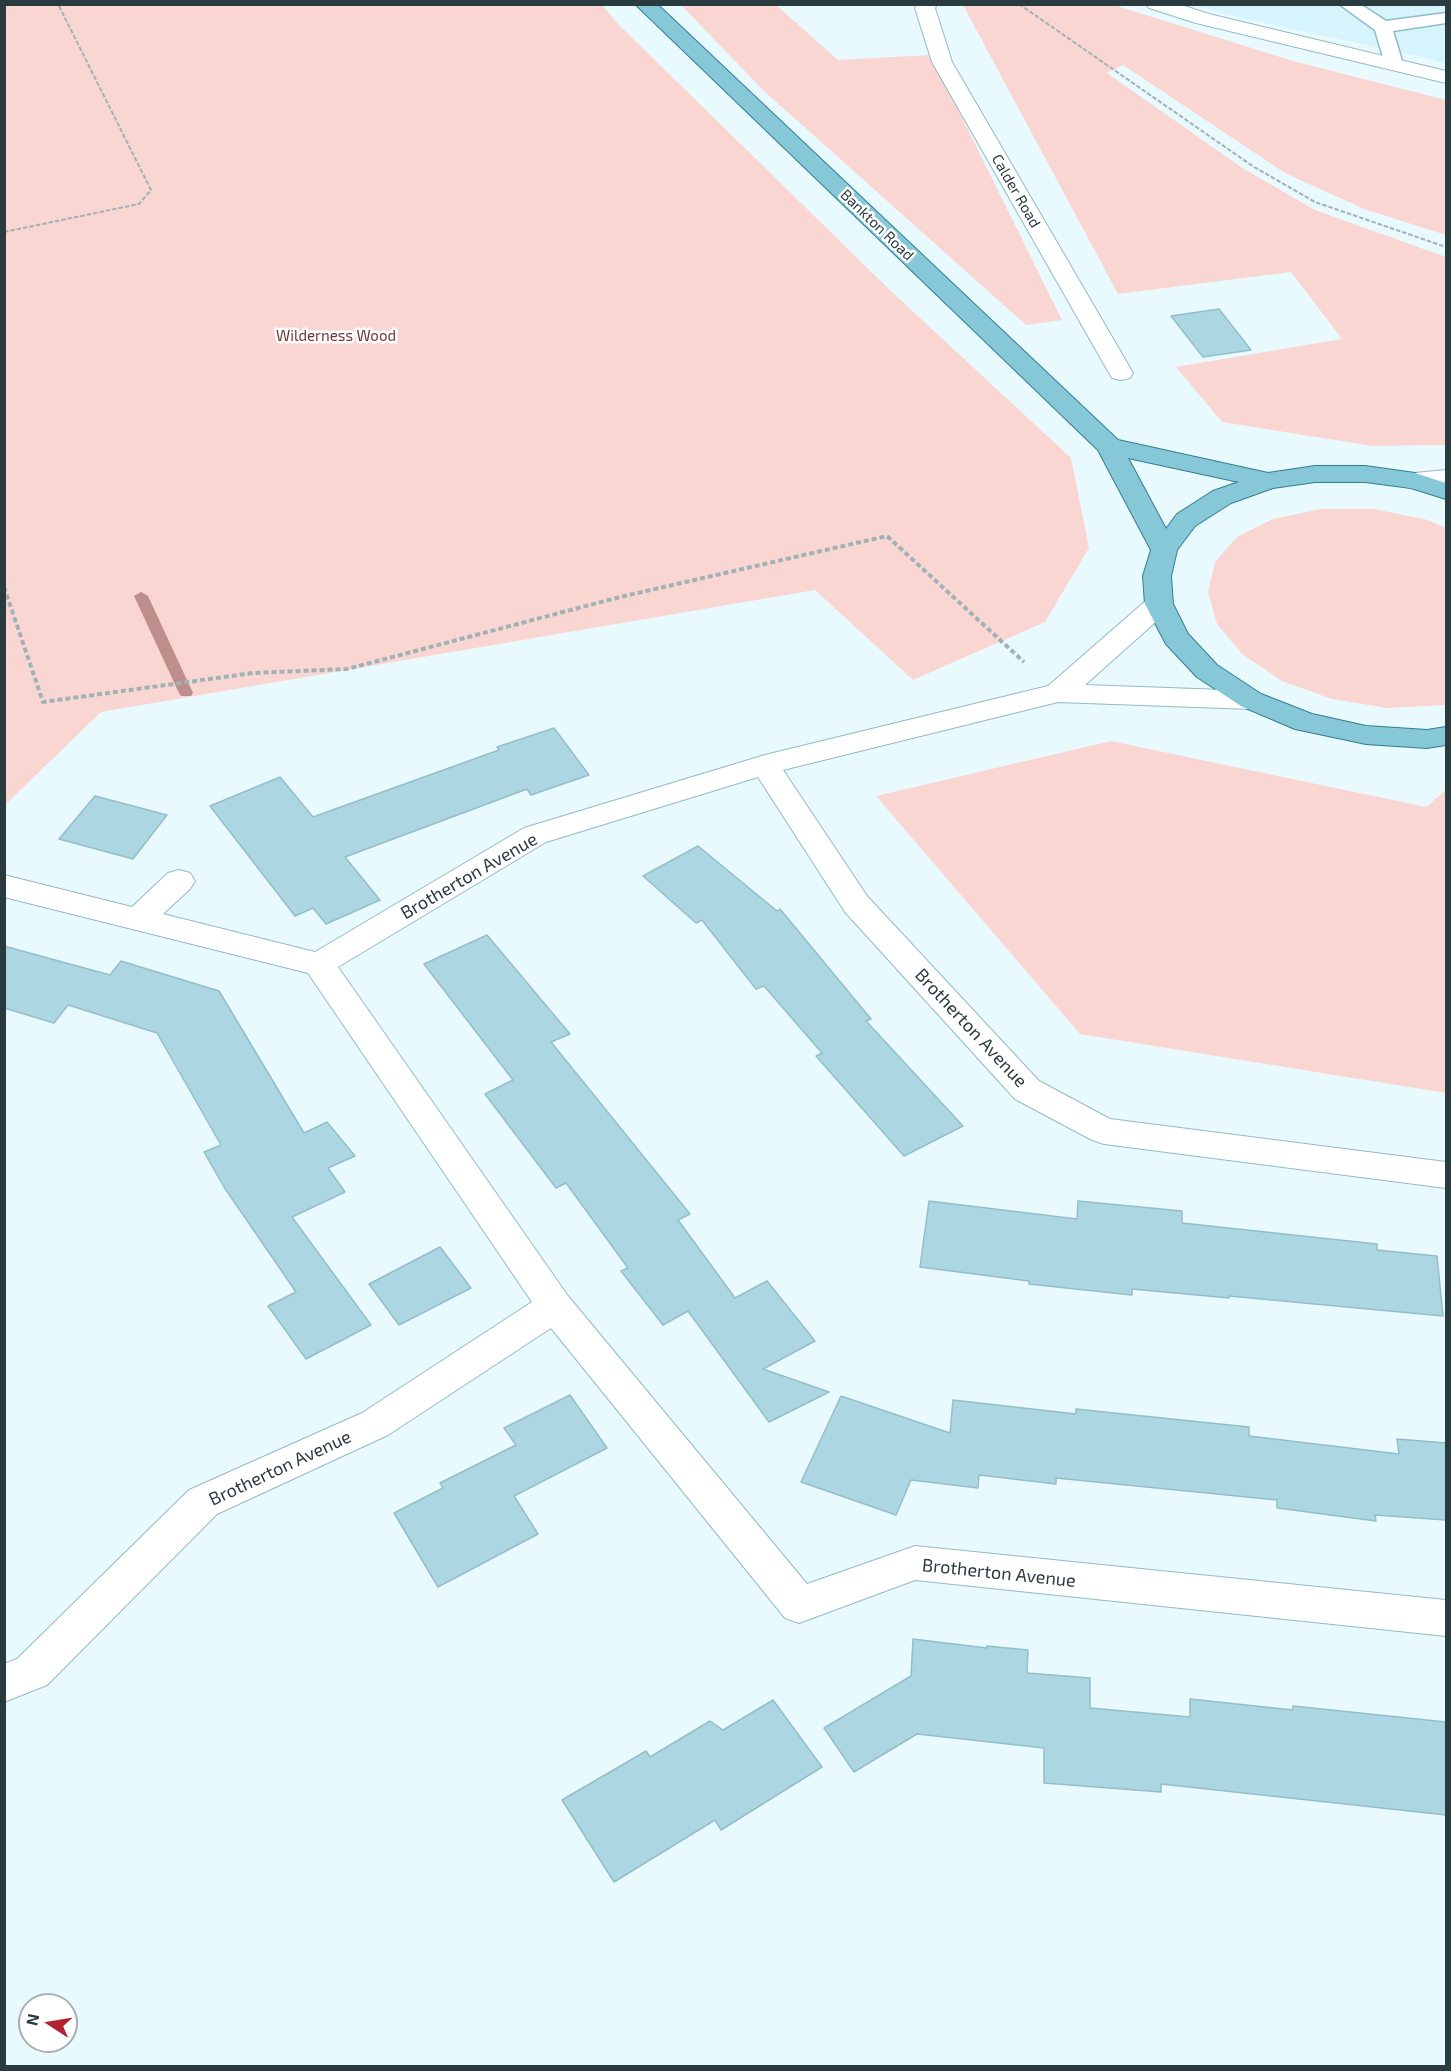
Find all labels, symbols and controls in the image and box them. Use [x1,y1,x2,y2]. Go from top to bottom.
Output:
street label: Calder Road [988,151,1044,231]
street label: Bankton Road [837,186,917,264]
park label: Wilderness Wood [276,327,396,345]
street label: Brotherton Avenue [397,828,541,924]
street label: Brotherton Avenue [910,964,1032,1092]
street label: Brotherton Avenue [205,1426,355,1510]
street label: Brotherton Avenue [921,1554,1077,1592]
north arrow [18,1993,78,2053]
text: N [21,2012,42,2027]

